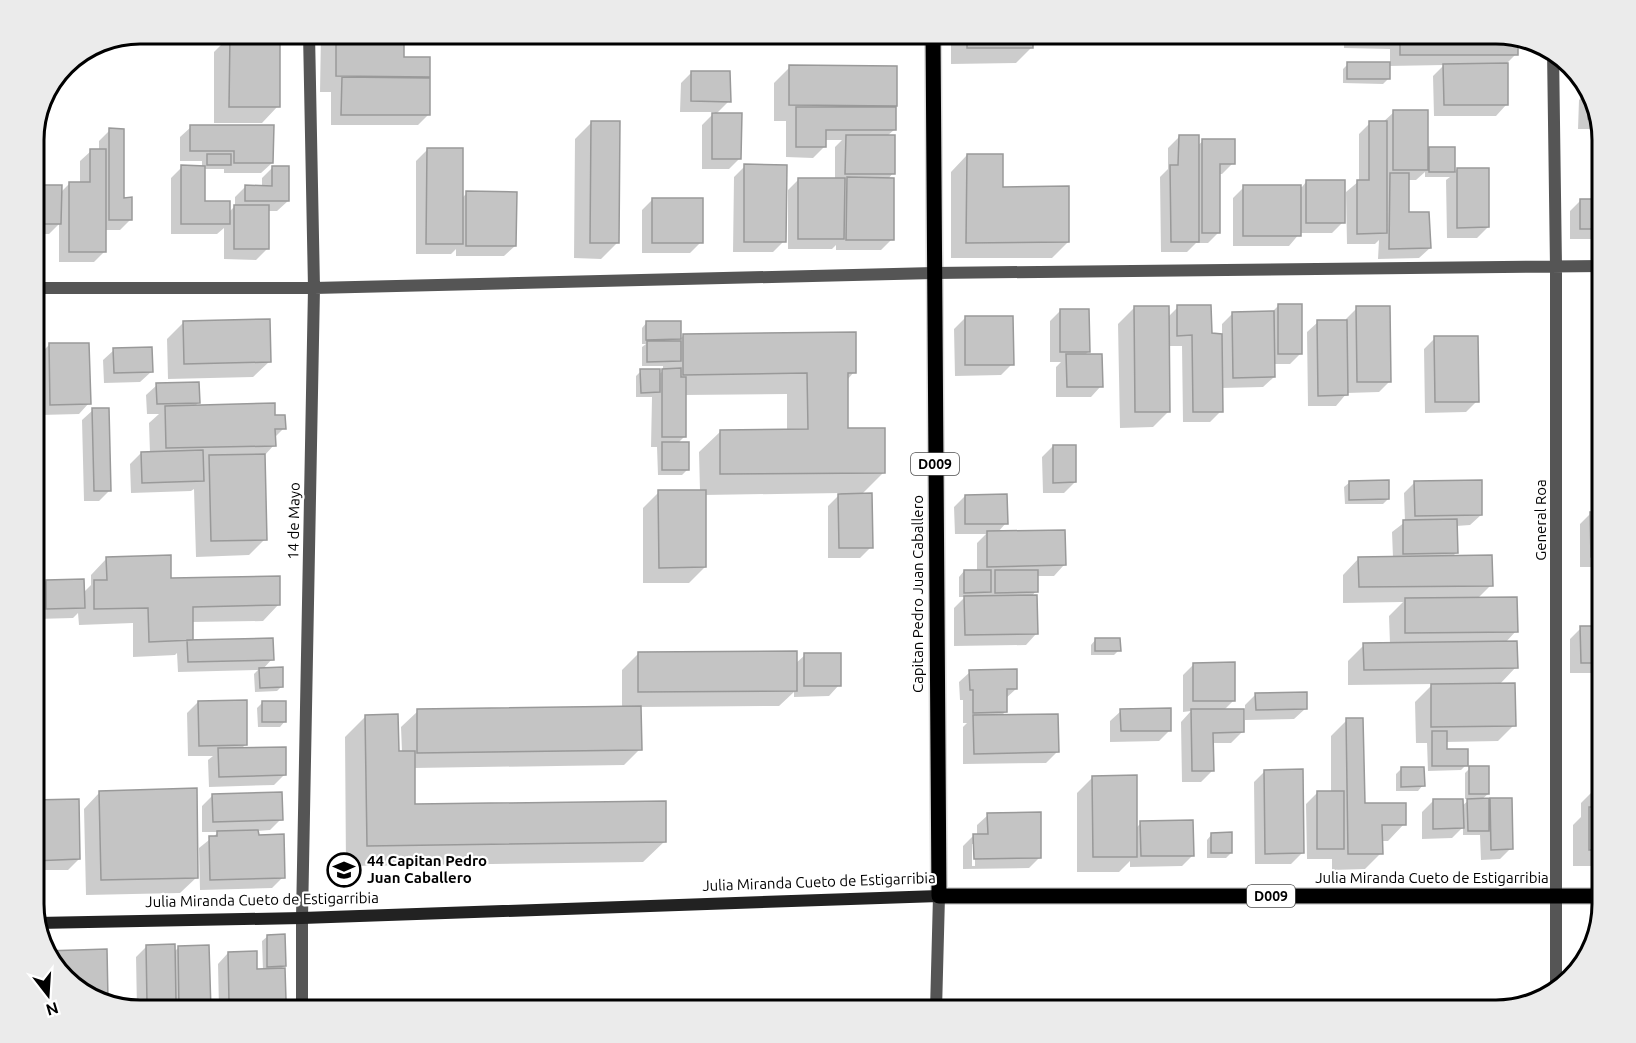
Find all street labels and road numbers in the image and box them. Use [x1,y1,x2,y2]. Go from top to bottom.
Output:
road number: D009 [911,453,959,475]
street label: General Roa [1532,479,1549,561]
street label: 14 de Mayo [284,482,303,560]
street label: Capitan Pedro Juan Caballero [909,495,926,693]
street label: Julia Miranda Cueto de Estigarribia [702,869,936,894]
street label: Julia Miranda Cueto de Estigarribia [1315,869,1549,886]
road number: D009 [1247,885,1295,907]
street label: Julia Miranda Cueto de Estigarribia [145,889,379,910]

